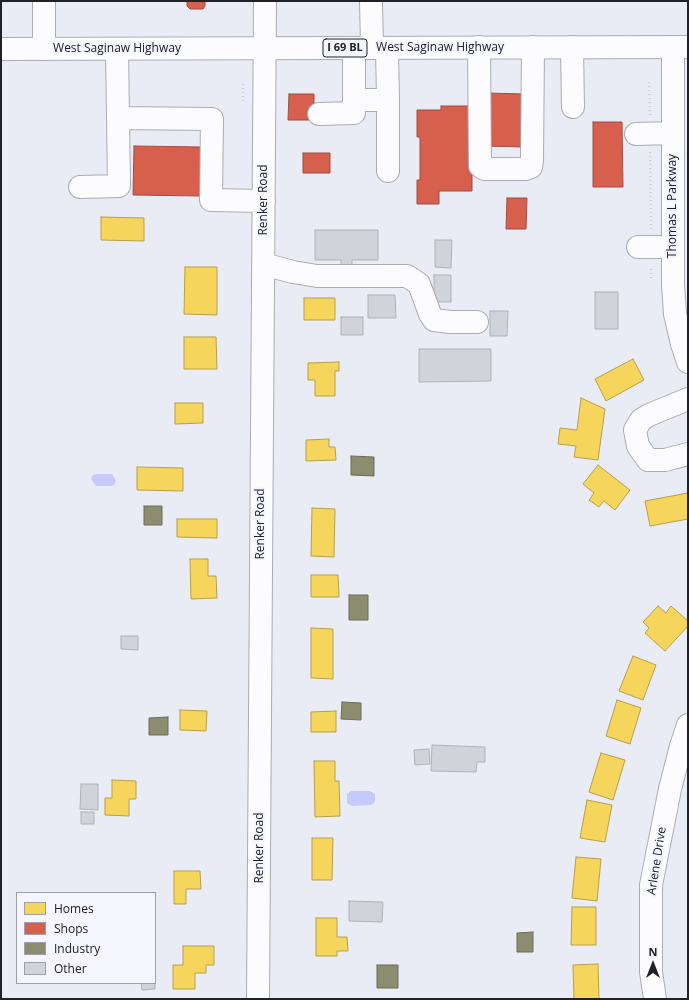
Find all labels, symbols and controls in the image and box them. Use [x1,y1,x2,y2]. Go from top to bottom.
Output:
road number: I 69 BL [323,39,367,57]
street label: West Saginaw Highway [376,41,504,55]
street label: West Saginaw Highway [53,42,181,56]
street label: Thomas L Parkway [666,154,680,258]
street label: Renker Road [257,164,271,236]
street label: Renker Road [254,488,268,560]
street label: Renker Road [253,812,267,884]
street label: Arlene Drive [645,826,669,896]
legend [16,892,156,984]
text: Homes [54,900,94,917]
text: Shops [54,920,88,937]
text: Industry [54,940,100,957]
north arrow [633,944,673,984]
text: N [649,944,657,959]
text: Other [54,960,87,977]

